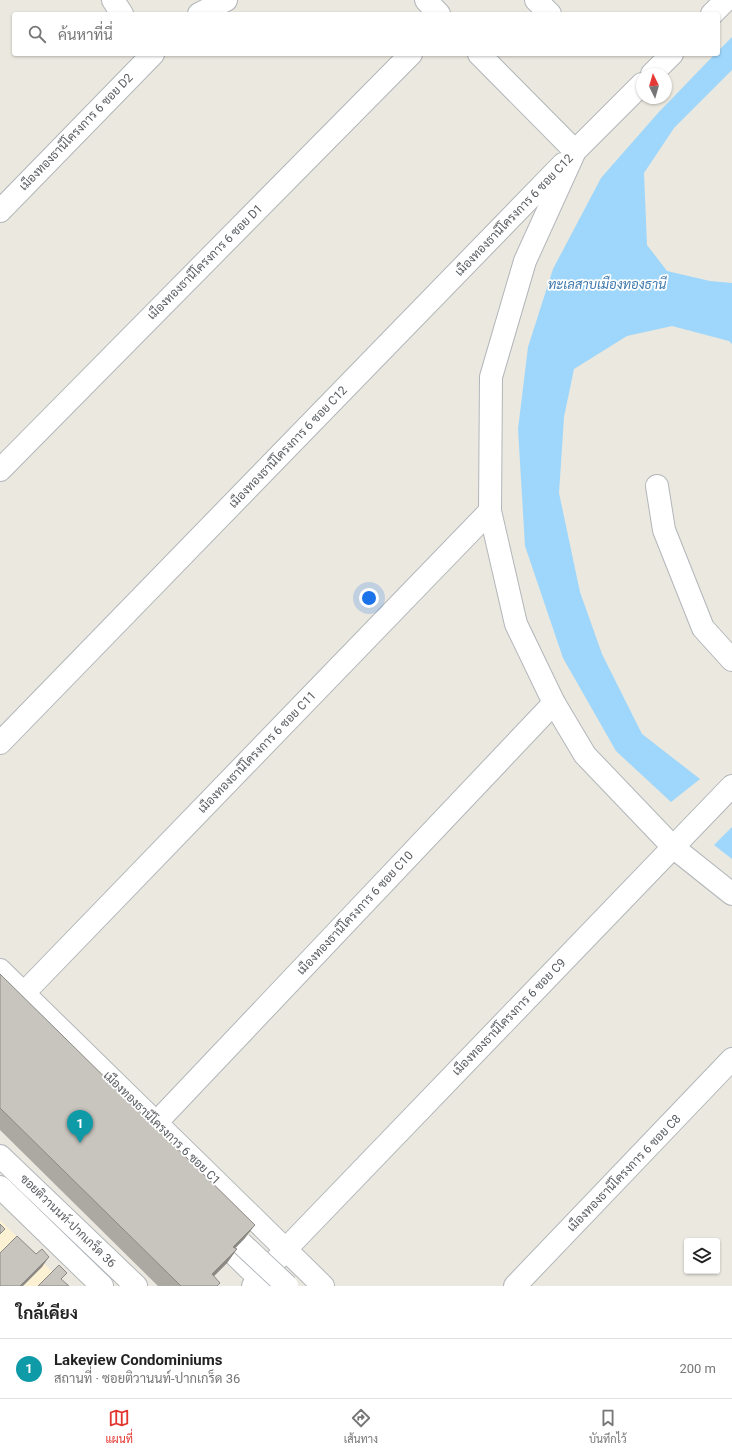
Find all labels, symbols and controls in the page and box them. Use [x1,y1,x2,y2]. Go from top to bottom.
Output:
search box [12,12,720,56]
icon: search [26,23,48,45]
text: ค้นหาที่นี่ [58,26,113,44]
north arrow [636,68,672,104]
street label: เมืองทองธานีโครงการ 6 ซอย D2 [16,70,136,193]
street label: เมืองทองธานีโครงการ 6 ซอย C12 [451,150,576,279]
street label: เมืองทองธานีโครงการ 6 ซอย D1 [144,201,265,322]
water label: ทะเลสาบเมืองทองธานี [548,275,667,292]
street label: เมืองทองธานีโครงการ 6 ซอย C12 [225,382,350,511]
your location [359,588,379,608]
street label: เมืองทองธานีโครงการ 6 ซอย C11 [194,688,319,816]
street label: เมืองทองธานีโครงการ 6 ซอย C10 [293,847,416,978]
street label: เมืองทองธานีโครงการ 6 ซอย C9 [449,955,569,1078]
street label: เมืองทองธานีโครงการ 6 ซอย C1 [101,1068,224,1188]
pin: 1 [67,1110,93,1143]
street label: เมืองทองธานีโครงการ 6 ซอย C8 [564,1111,684,1234]
street label: ซอยติวานนท์-ปากเกร็ด 36 [17,1170,120,1271]
map controls [684,1238,720,1274]
button: layers [684,1238,720,1274]
text: ใกล้เคียง [16,1303,78,1323]
text: Lakeview Condominiums [54,1351,222,1369]
text: 1 [25,1361,33,1376]
text: 200 m [679,1361,716,1376]
text: สถานที่ · ซอยติวานนท์-ปากเกร็ด 36 [54,1371,240,1386]
tab: แผนที่ [105,1407,133,1446]
tab: เส้นทาง [344,1407,378,1446]
tab: บันทึกไว้ [589,1407,627,1446]

